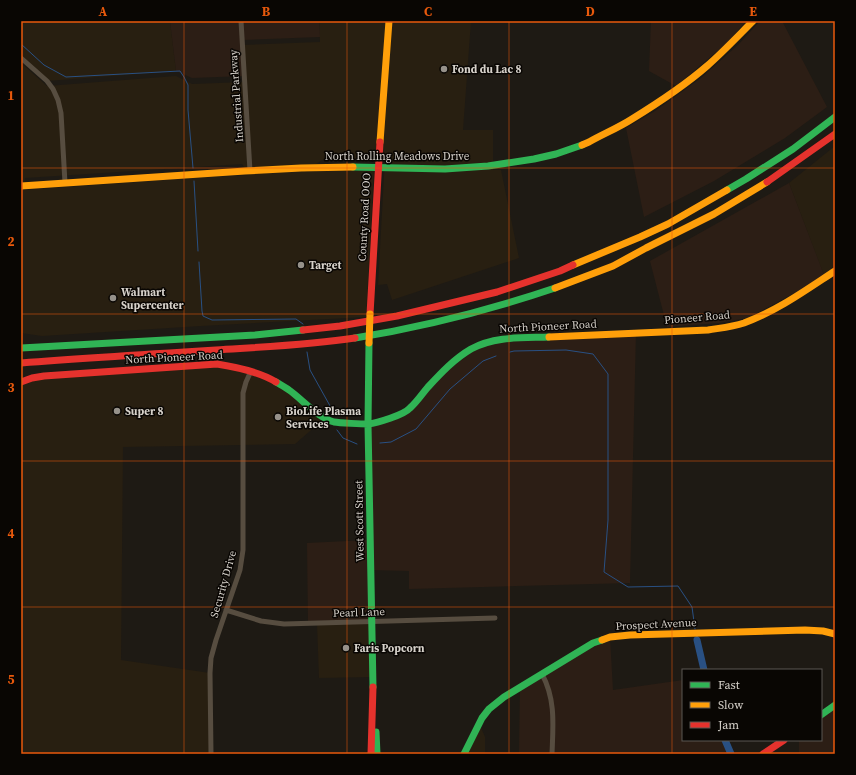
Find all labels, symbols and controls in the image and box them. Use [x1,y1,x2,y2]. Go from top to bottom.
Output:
text: A [99,3,108,20]
text: B [262,3,271,20]
text: C [424,3,432,20]
text: D [585,3,595,20]
text: E [749,3,757,20]
street label: Industrial Parkway [226,49,247,143]
place label: Fond du Lac 8 [452,62,521,77]
marker: Fond du Lac 8 [439,64,449,74]
text: 1 [7,87,15,104]
street label: North Rolling Meadows Drive [325,149,470,164]
street label: County Road OOO [355,172,374,262]
text: 2 [7,233,15,250]
place label: Target [309,258,343,273]
marker: Target [296,260,306,270]
place label: Walmart Supercenter [121,285,185,313]
marker: Walmart Supercenter [108,293,118,303]
street label: Pioneer Road [664,307,731,328]
street label: North Pioneer Road [499,316,598,337]
street label: North Pioneer Road [125,347,224,368]
text: 3 [7,379,15,396]
place label: Super 8 [125,404,163,419]
place label: BioLife Plasma Services [286,404,361,432]
marker: Super 8 [112,406,122,416]
marker: BioLife Plasma Services [273,412,283,422]
street label: West Scott Street [351,480,368,562]
text: 4 [7,525,15,542]
street label: Security Drive [207,548,240,619]
street label: Pearl Lane [333,604,386,621]
street label: Prospect Avenue [615,615,697,634]
place label: Faris Popcorn [354,641,425,656]
marker: Faris Popcorn [341,643,351,653]
legend [682,669,822,741]
text: 5 [7,671,15,688]
text: Fast [718,677,740,693]
text: Slow [718,697,744,713]
text: Jam [717,717,739,733]

